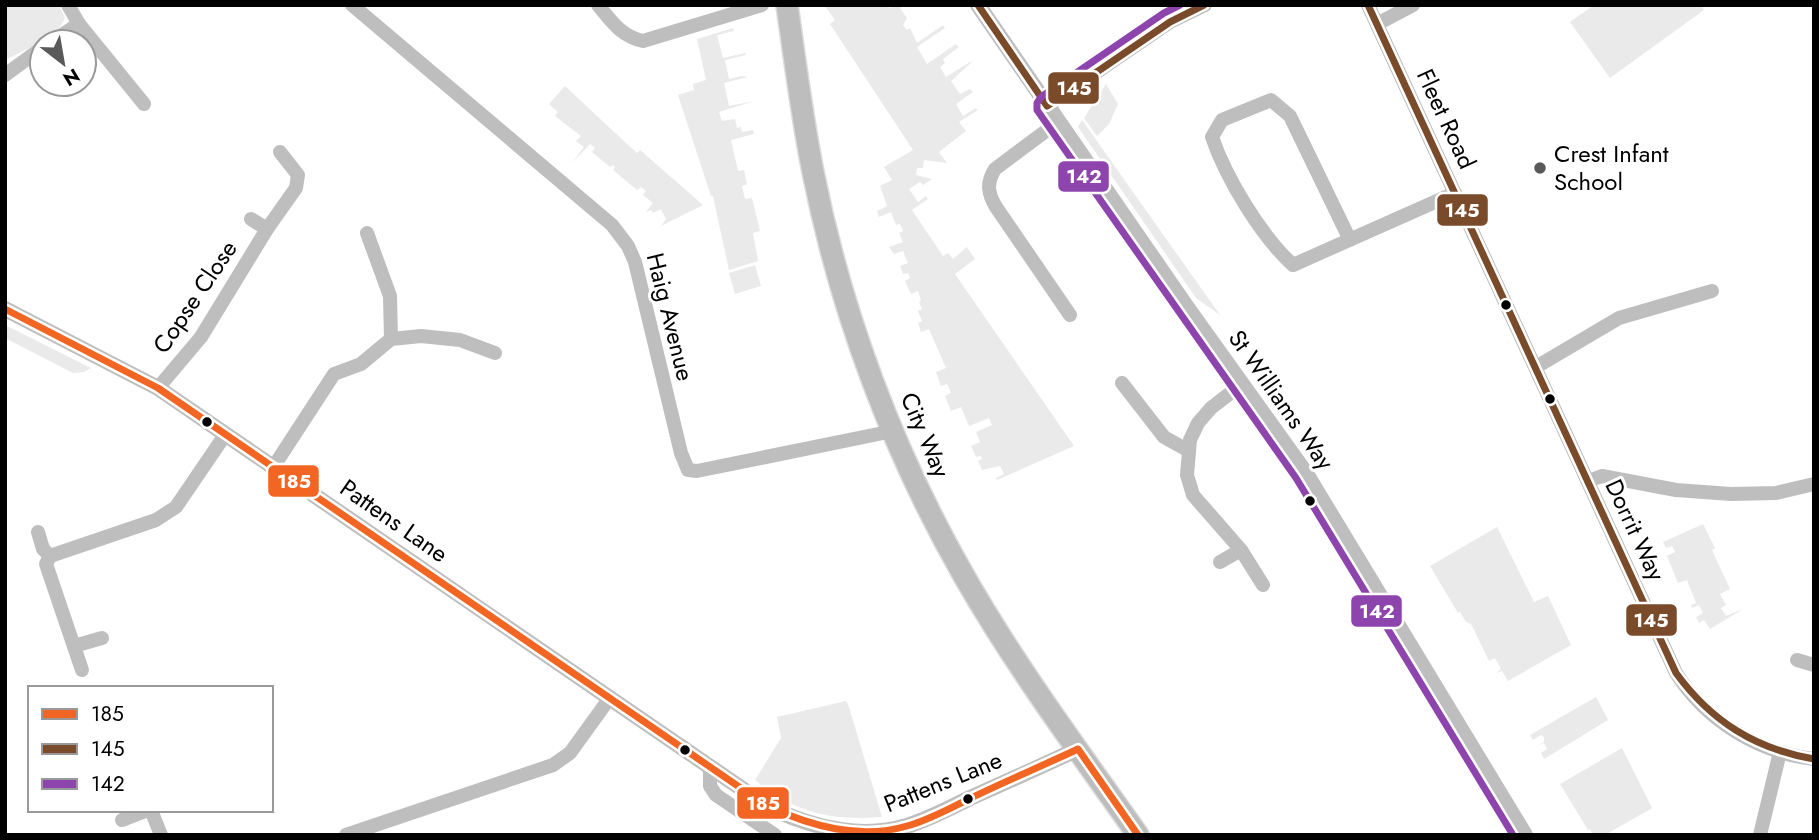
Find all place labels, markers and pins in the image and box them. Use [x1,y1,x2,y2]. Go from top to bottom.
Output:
place label: Crest Infant School [1554,136,1669,199]
marker: Crest Infant School [1532,160,1548,176]
unlabelled marker [1499,298,1513,312]
unlabelled marker [1543,392,1557,406]
unlabelled marker [200,415,214,429]
unlabelled marker [1303,494,1317,508]
unlabelled marker [678,743,692,757]
unlabelled marker [961,792,975,806]

